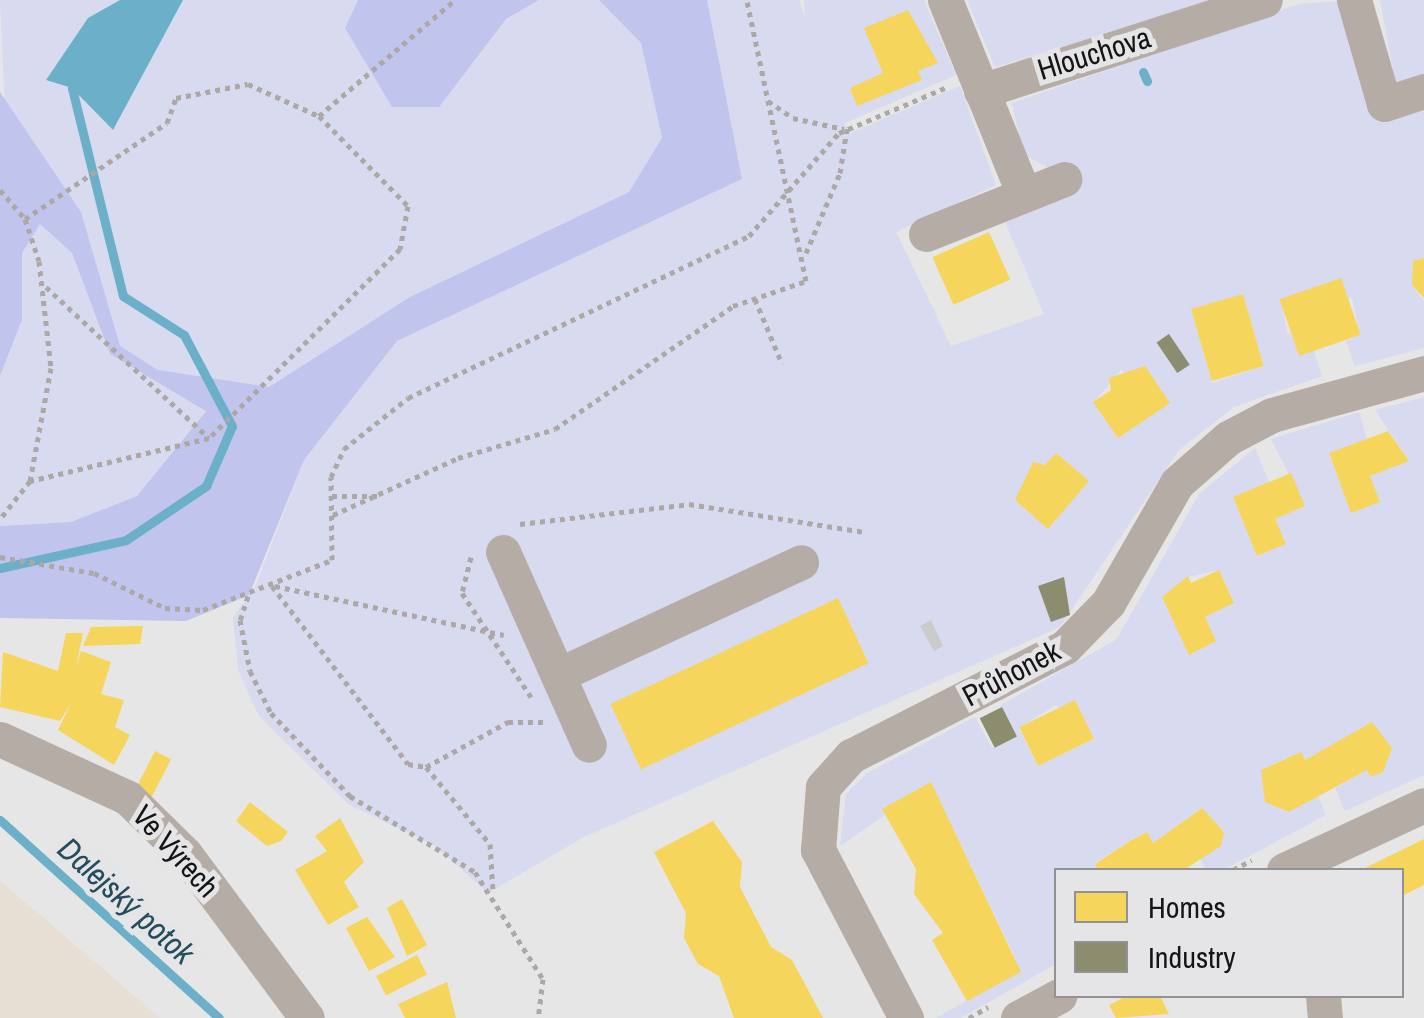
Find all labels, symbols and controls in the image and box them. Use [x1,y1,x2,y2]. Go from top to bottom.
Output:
street label: Hlouchova [1033,19,1155,87]
street label: Průhonek [956,632,1066,714]
street label: Ve Výrech [125,798,227,904]
water label: Dalejský potok [50,830,202,972]
legend [1054,868,1404,998]
text: Homes [1148,887,1226,927]
text: Industry [1148,937,1236,977]

